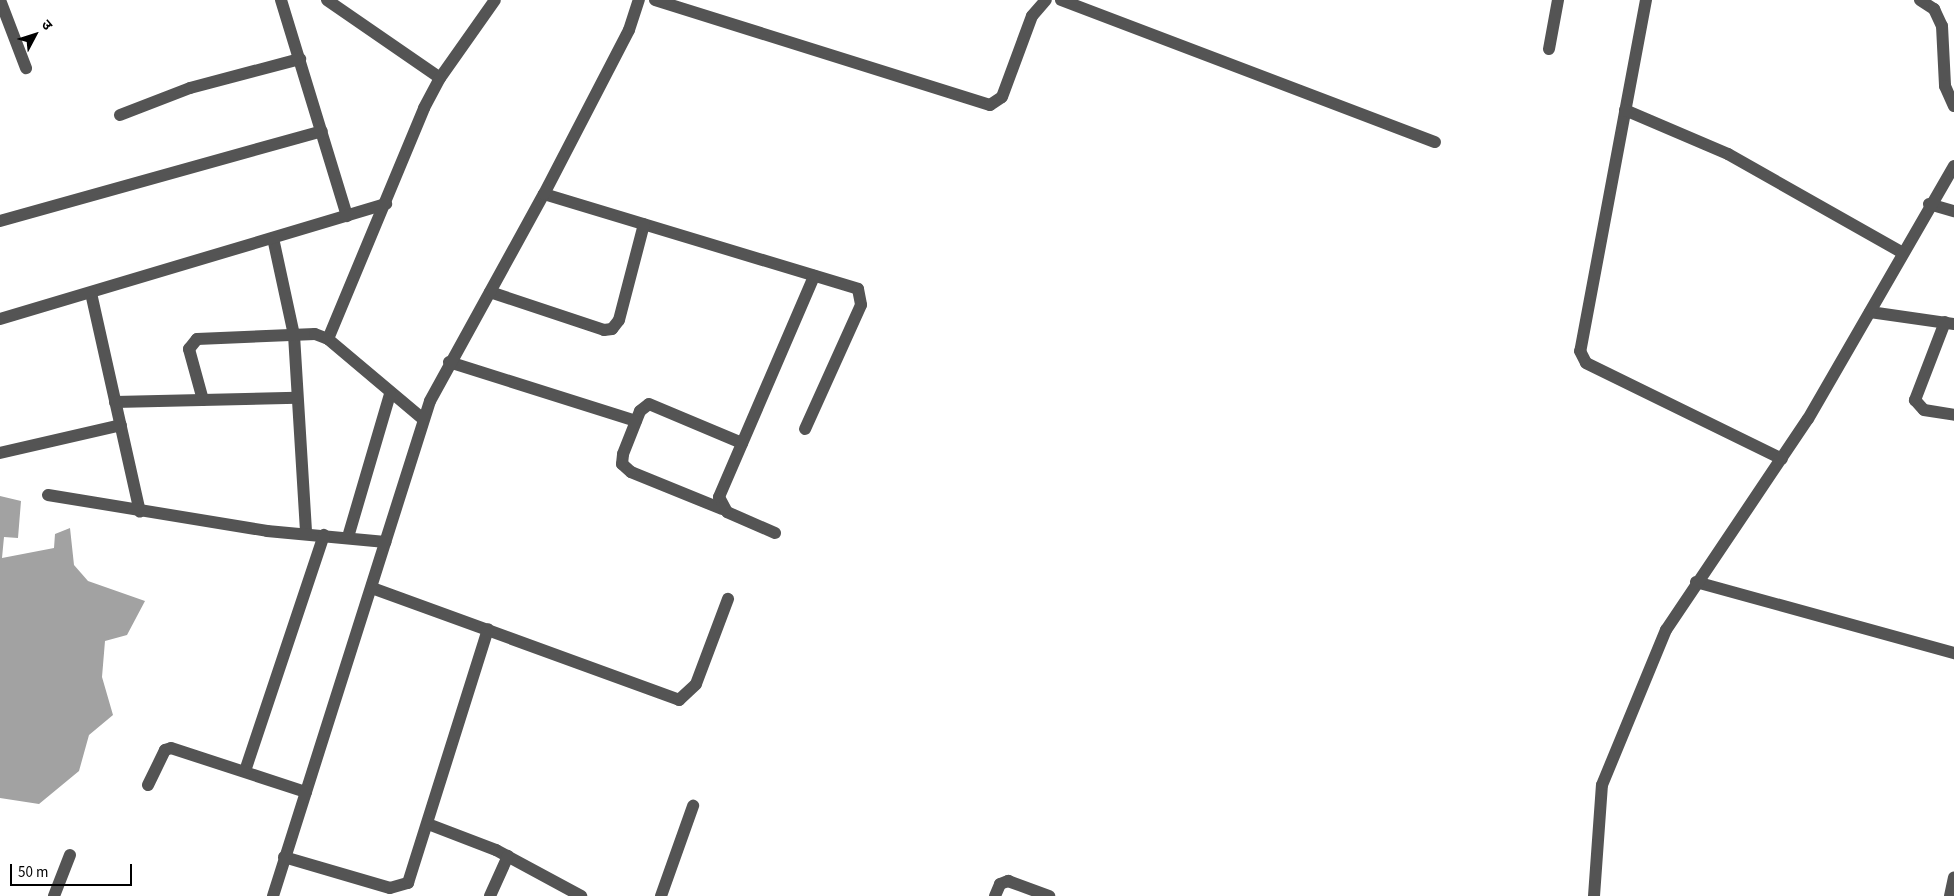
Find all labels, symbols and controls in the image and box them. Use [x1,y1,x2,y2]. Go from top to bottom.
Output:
north arrow [10,10,60,60]
text: उ [36,16,57,35]
scale bar [12,854,135,886]
text: 50 m [18,862,48,883]

